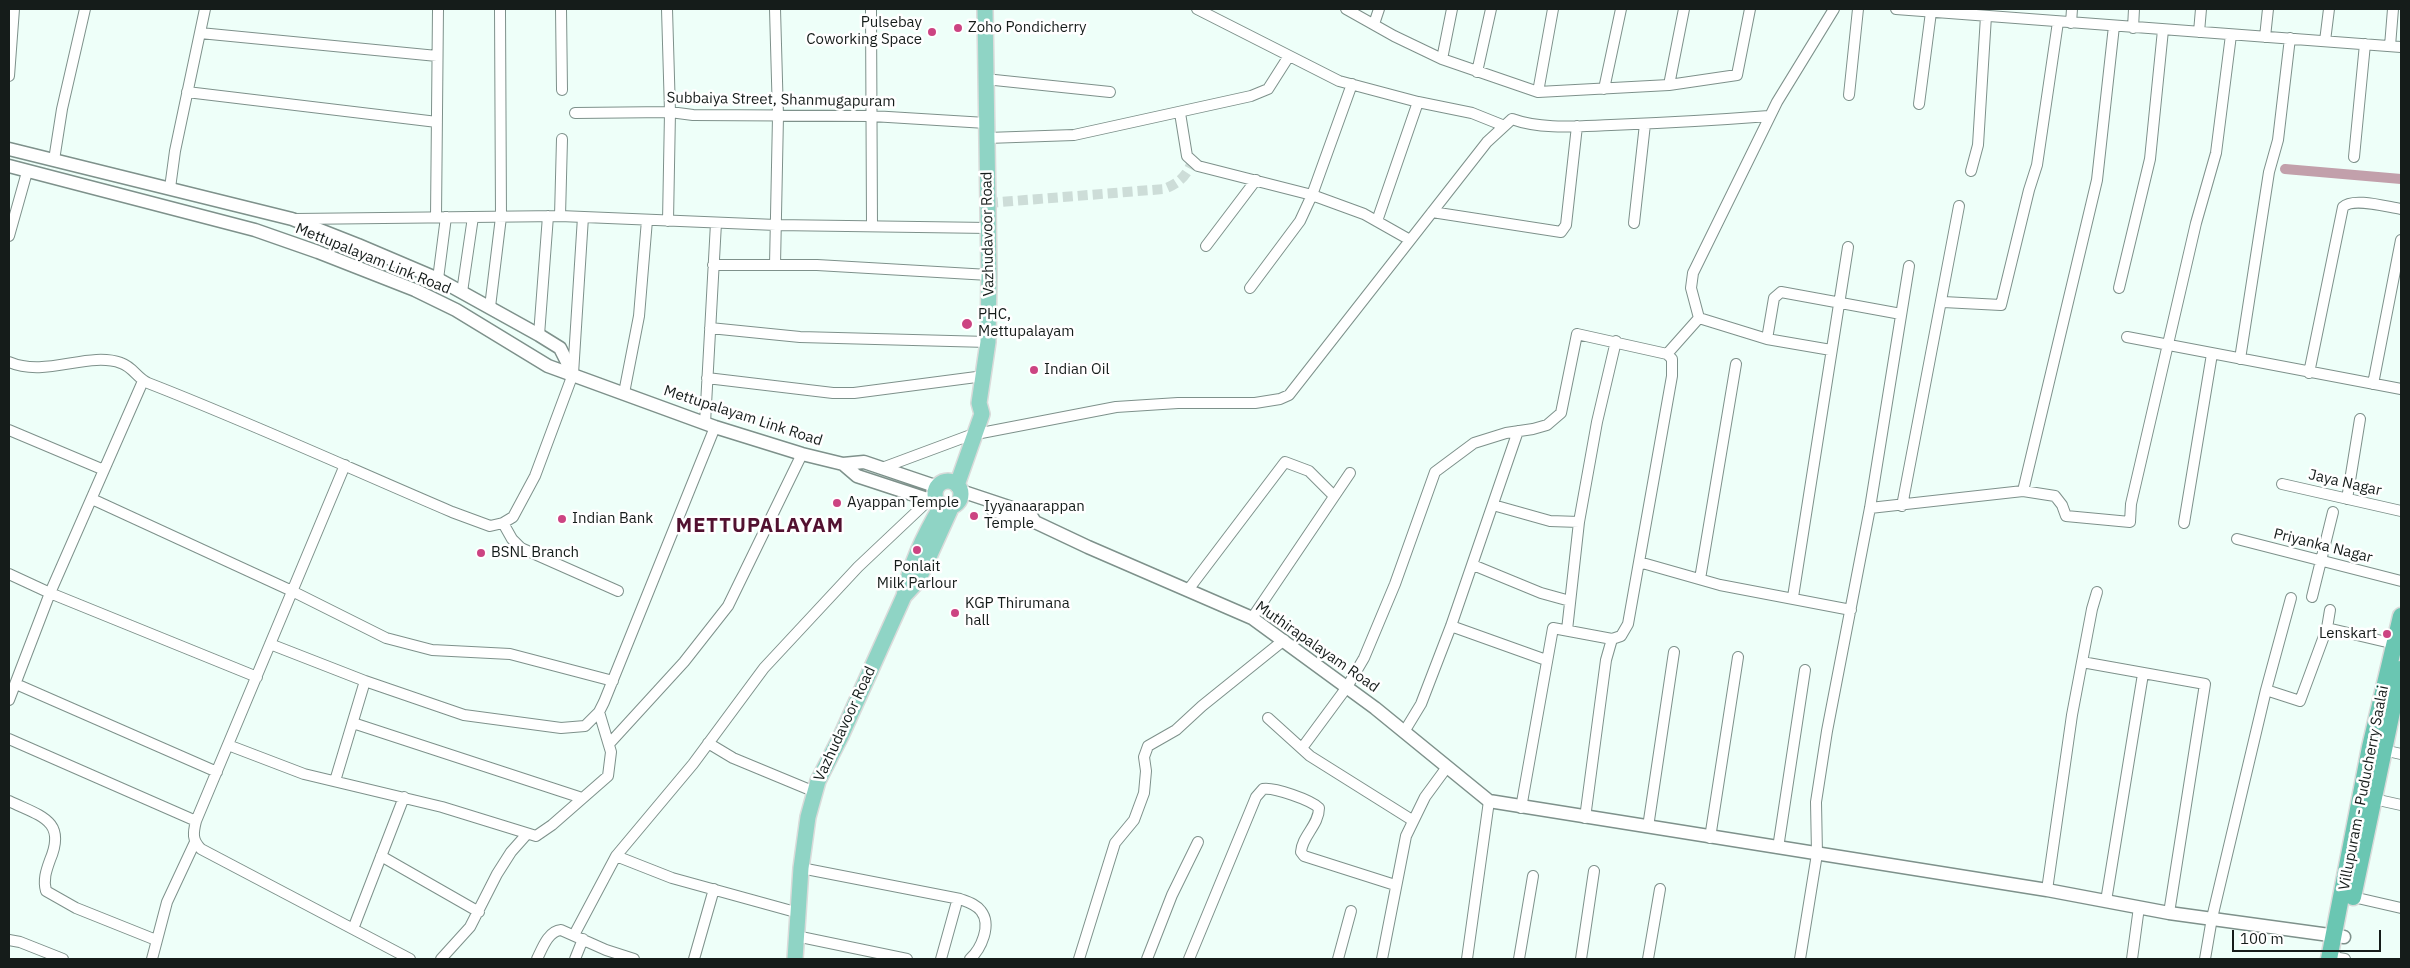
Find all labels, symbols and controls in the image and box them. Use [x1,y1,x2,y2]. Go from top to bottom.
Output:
place label: Pulsebay Coworking Space [806,14,922,49]
place label: Zoho Pondicherry [968,19,1087,37]
marker: Zoho Pondicherry [952,22,964,34]
marker: Pulsebay Coworking Space [926,26,938,38]
street label: Subbaiya Street, Shanmugapuram [666,89,896,111]
street label: Vazhudavoor Road [978,171,998,297]
street label: Mettupalayam Link Road [293,220,453,298]
place label: PHC, Mettupalayam [978,306,1074,341]
marker: PHC, Mettupalayam [960,317,974,331]
place label: Indian Oil [1044,361,1109,379]
marker: Indian Oil [1028,364,1040,376]
street label: Mettupalayam Link Road [661,382,825,450]
street label: Jaya Nagar [2307,466,2383,500]
place label: Ayappan Temple [847,494,959,512]
marker: Ayappan Temple [831,497,843,509]
place label: Iyyanaarappan Temple [984,498,1085,533]
place label: Indian Bank [572,510,653,528]
marker: Iyyanaarappan Temple [968,510,980,522]
marker: Indian Bank [556,513,568,525]
district label: METTUPALAYAM [674,514,846,538]
street label: Priyanka Nagar [2272,525,2374,567]
place label: BSNL Branch [491,544,579,562]
marker: Ponlait Milk Parlour [911,544,923,556]
marker: BSNL Branch [475,547,487,559]
place label: Ponlait Milk Parlour [877,558,957,593]
place label: KGP Thirumana hall [965,595,1070,630]
street label: Muthirapalayam Road [1252,598,1382,696]
marker: KGP Thirumana hall [949,607,961,619]
place label: Lenskart [2319,625,2377,643]
marker: Lenskart [2381,628,2393,640]
street label: Vazhudavoor Road [810,664,880,784]
street label: Villupuram - Puducherry Saalai [2335,684,2393,892]
scale bar [2235,920,2384,952]
text: 100 m [2240,929,2284,948]

